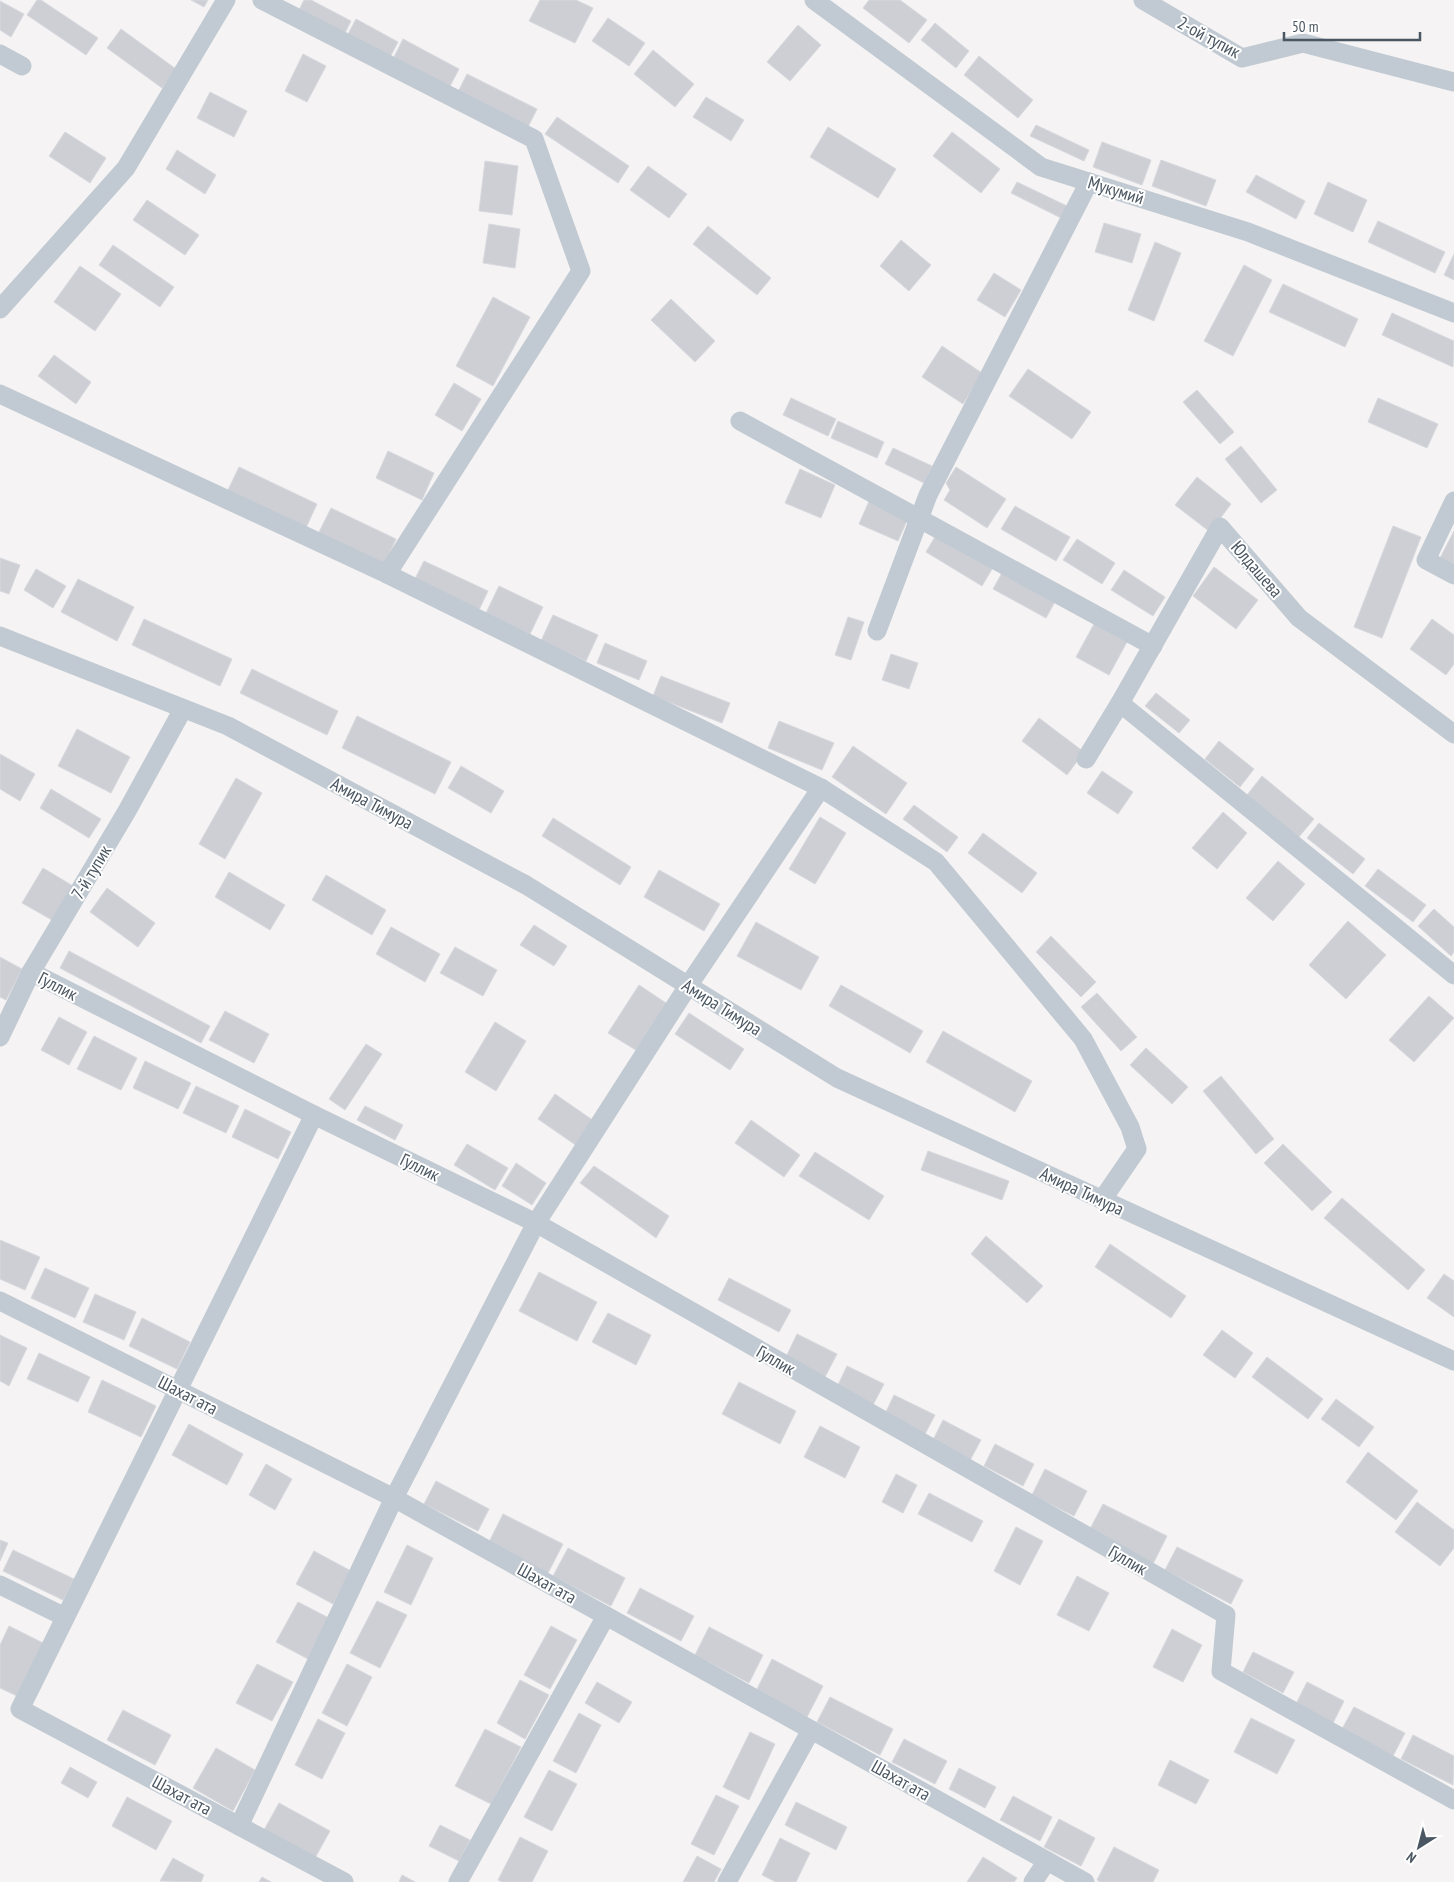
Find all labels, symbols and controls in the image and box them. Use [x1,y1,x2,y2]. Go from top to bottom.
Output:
scale bar [1284,10,1420,42]
street label: 2-ой тупик [1174,11,1244,63]
text: 50 m [1292,17,1318,36]
street label: Мукумий [1085,171,1147,209]
street label: Юлдашева [1226,536,1288,602]
street label: Амира Тимура [327,772,417,834]
street label: 7-й тупик [66,841,116,903]
street label: Гуллик [35,966,81,1006]
street label: Амира Тимура [678,973,766,1041]
street label: Гуллик [397,1148,443,1186]
street label: Амира Тимура [1036,1162,1128,1220]
street label: Гуллик [753,1340,799,1380]
street label: Шахат ата [154,1370,222,1420]
street label: Гуллик [1105,1540,1151,1580]
street label: Шахат ата [514,1558,580,1608]
street label: Шахат ата [868,1755,934,1805]
street label: Шахат ата [148,1770,216,1820]
north arrow [1394,1822,1444,1872]
text: N [1403,1848,1420,1867]

